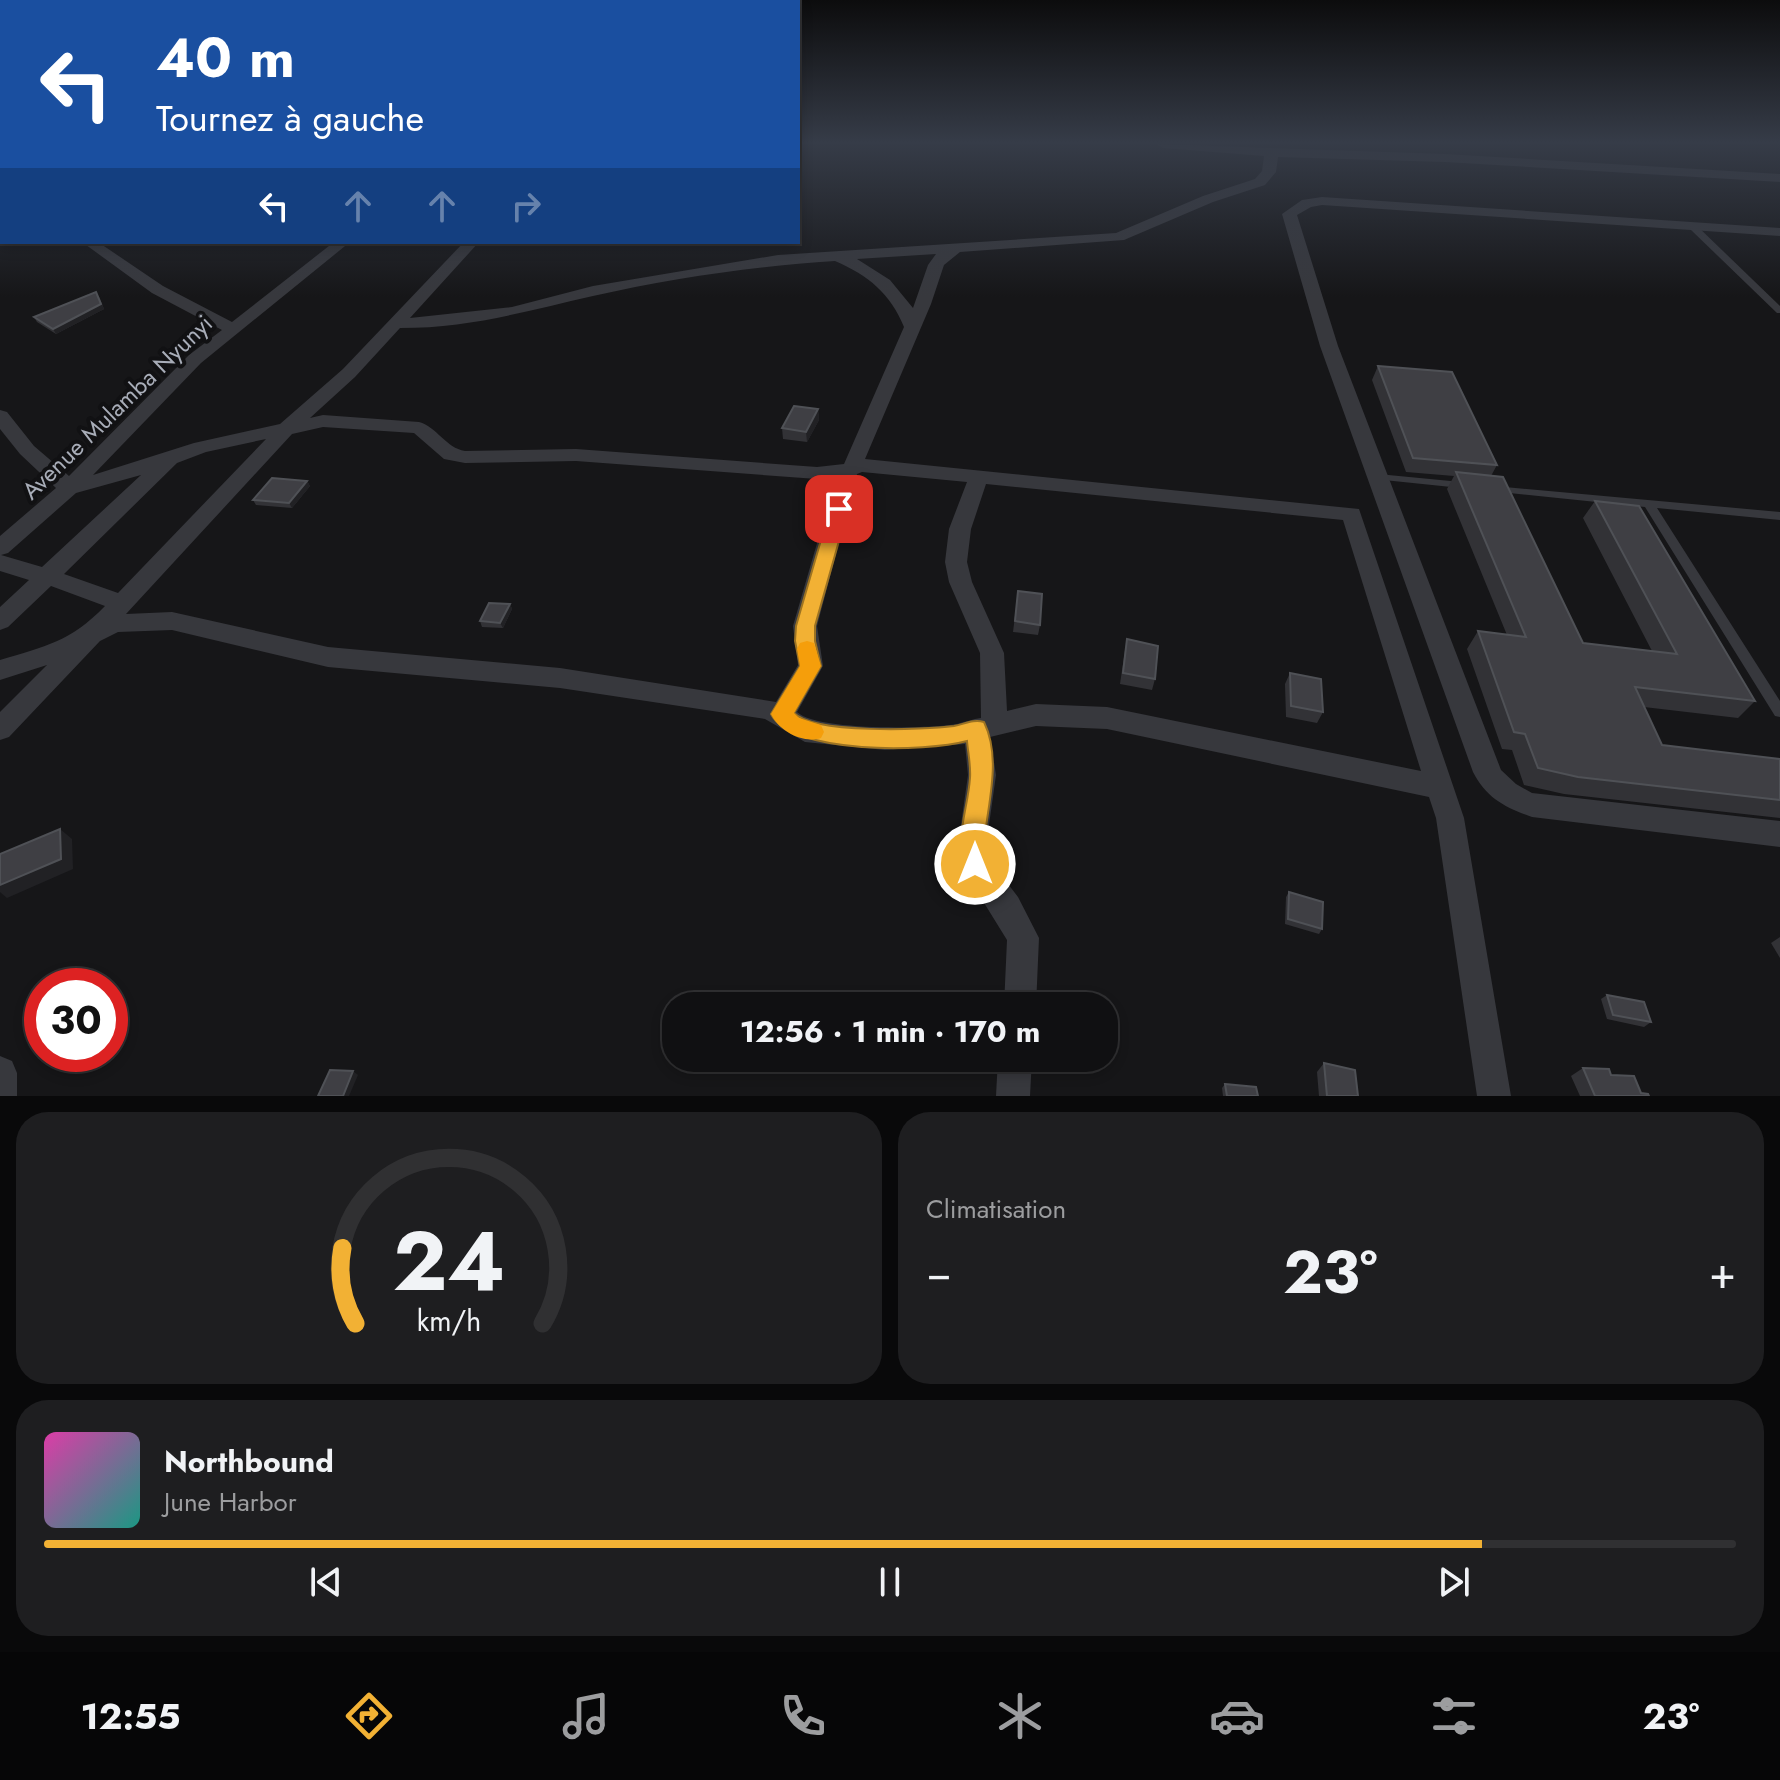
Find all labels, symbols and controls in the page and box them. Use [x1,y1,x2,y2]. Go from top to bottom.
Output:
text: 40 m [156,17,295,98]
icon: left [24,32,128,136]
text: Tournez à gauche [156,92,424,144]
icon: left [252,184,296,228]
icon: ahead [336,184,380,228]
icon: ahead [420,184,464,228]
icon: right [504,184,548,228]
street label: Avenue Mulamba Nyunyi [14,306,220,508]
pin [805,475,873,543]
icon: arrive [817,487,861,531]
position arrow [933,822,1017,906]
speed limit sign: 30 [24,968,128,1072]
text: 12:56 · 1 min · 170 m [740,1010,1040,1053]
text: Climatisation [926,1190,1066,1228]
text: 24 [393,1201,505,1321]
text: 23° [1283,1229,1378,1316]
text: − [926,1241,952,1305]
text: + [1709,1241,1736,1305]
text: km/h [417,1300,481,1342]
text: Northbound [164,1440,334,1483]
text: June Harbor [164,1483,297,1521]
icon: previous [304,1560,348,1604]
icon: pause [868,1560,912,1604]
icon: next [1432,1560,1476,1604]
icon: directions [341,1688,397,1744]
icon: music [558,1688,614,1744]
icon: phone [775,1688,831,1744]
icon: climate [992,1688,1048,1744]
icon: car [1209,1688,1265,1744]
icon: filters [1426,1688,1482,1744]
text: 12:55 [80,1690,180,1742]
text: 23° [1643,1690,1699,1742]

